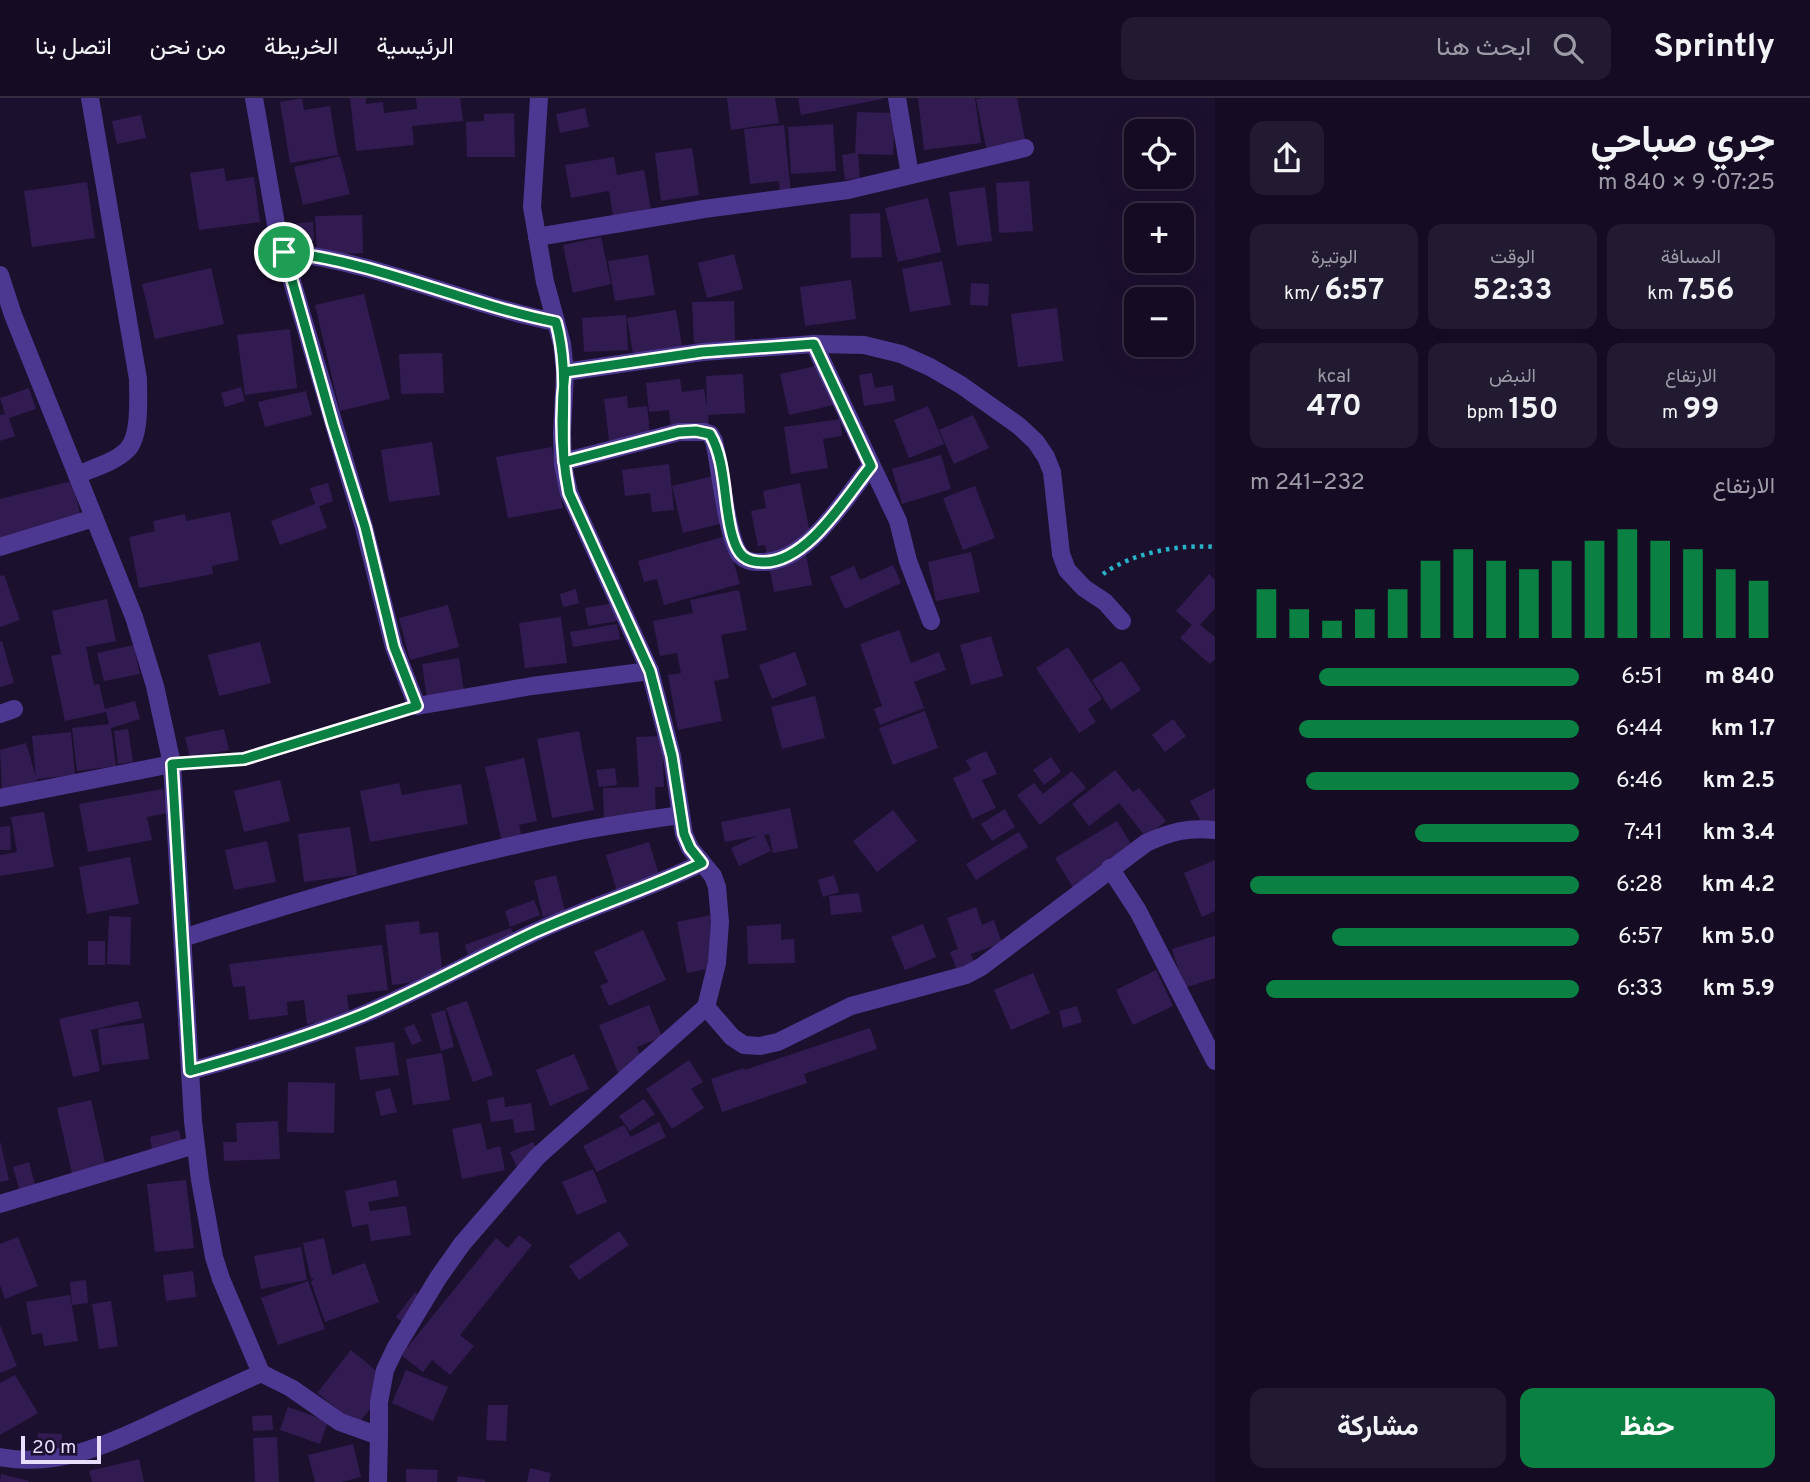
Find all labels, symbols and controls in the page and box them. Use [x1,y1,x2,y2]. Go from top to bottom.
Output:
search box [1121,17,1611,80]
text: Sprintly [1653,27,1775,69]
icon: search [1549,29,1587,67]
text: ابحث هنا [1436,32,1531,65]
text: اتصل بنا [35,33,112,63]
text: من نحن [150,33,226,63]
text: الخريطة [264,33,338,63]
text: الرئيسية [376,33,454,63]
text: جري صباحي [1591,118,1775,167]
map controls [1124,119,1194,357]
button: locate [1124,119,1194,189]
button: share [1250,121,1324,195]
text: 07:25 · 9 × 840 m [1598,169,1775,198]
button: + [1124,203,1194,273]
pin [254,222,314,282]
icon: arrive [265,233,303,271]
text: الوتيرة [1311,246,1357,270]
text: الوقت [1490,246,1535,270]
text: المسافة [1661,246,1721,270]
text: 6:57 [1324,273,1384,310]
text: 52:33 [1473,273,1552,310]
text: 7.56 [1678,273,1734,310]
text: /km [1284,282,1324,306]
text: km [1647,282,1678,306]
button: − [1124,287,1194,357]
text: kcal [1317,365,1351,389]
text: النبض [1489,365,1536,389]
text: الارتفاع [1665,365,1717,389]
text: 470 [1307,389,1362,426]
text: 150 [1508,392,1558,429]
text: 99 [1683,392,1720,429]
text: bpm [1467,401,1508,425]
text: m [1662,401,1683,425]
text: 232–241 m [1250,469,1365,498]
text: الارتفاع [1713,473,1775,502]
text: 6:51 [1621,663,1663,692]
text: 840 m [1705,663,1775,692]
text: 6:44 [1616,715,1663,744]
text: 1.7 km [1711,715,1775,744]
text: 6:46 [1616,767,1663,796]
text: 2.5 km [1702,767,1775,796]
text: 7:41 [1624,819,1663,848]
text: 3.4 km [1703,819,1775,848]
text: 6:28 [1616,871,1663,900]
text: 4.2 km [1702,871,1775,900]
text: 6:57 [1618,923,1663,952]
text: 5.0 km [1701,923,1775,952]
text: 6:33 [1616,975,1663,1004]
text: 5.9 km [1702,975,1775,1004]
button: مشاركة [1250,1388,1506,1468]
button: حفظ [1520,1388,1775,1468]
scale bar [21,1433,102,1465]
text: 20 m [32,1436,76,1460]

